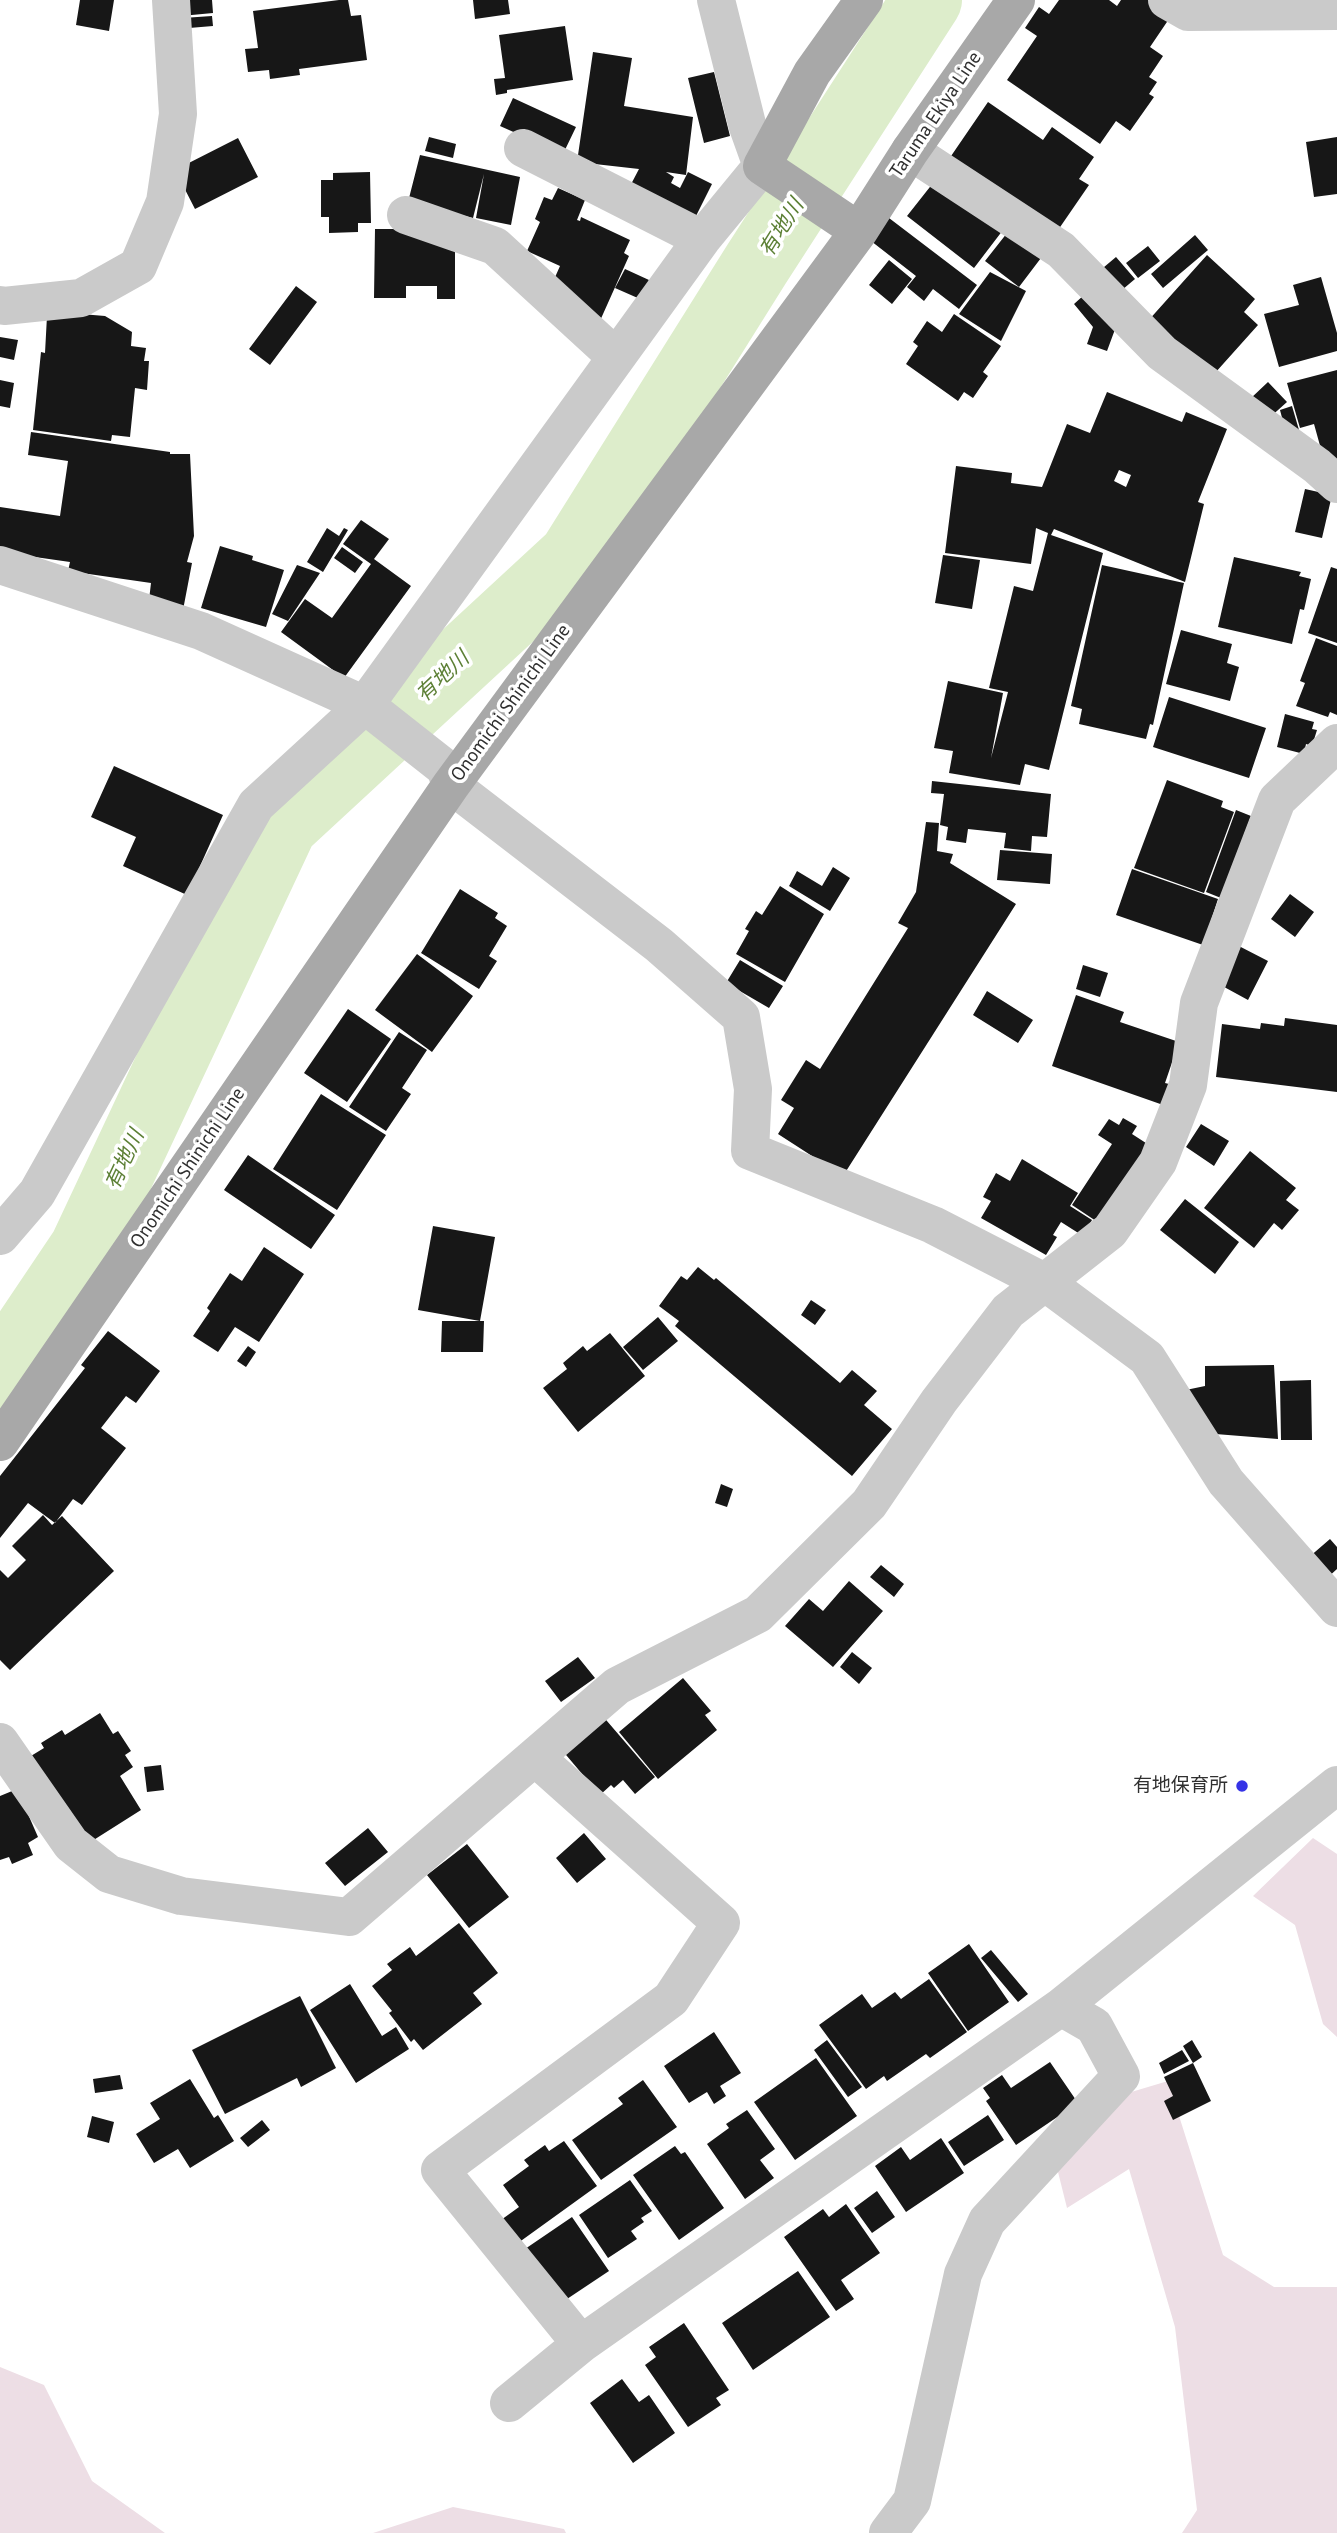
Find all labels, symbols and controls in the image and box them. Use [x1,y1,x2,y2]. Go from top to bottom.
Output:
street label: Taruma Ekiya Line [885,48,987,182]
water label: 有地川 [755,195,809,261]
street label: Onomichi Shinichi Line [446,620,576,786]
water label: 有地川 [411,646,475,708]
street label: Onomichi Shinichi Line [126,1084,250,1252]
water label: 有地川 [100,1126,150,1194]
place label: 有地保育所 [1133,1775,1228,1797]
marker: 有地保育所 [1234,1778,1250,1794]

